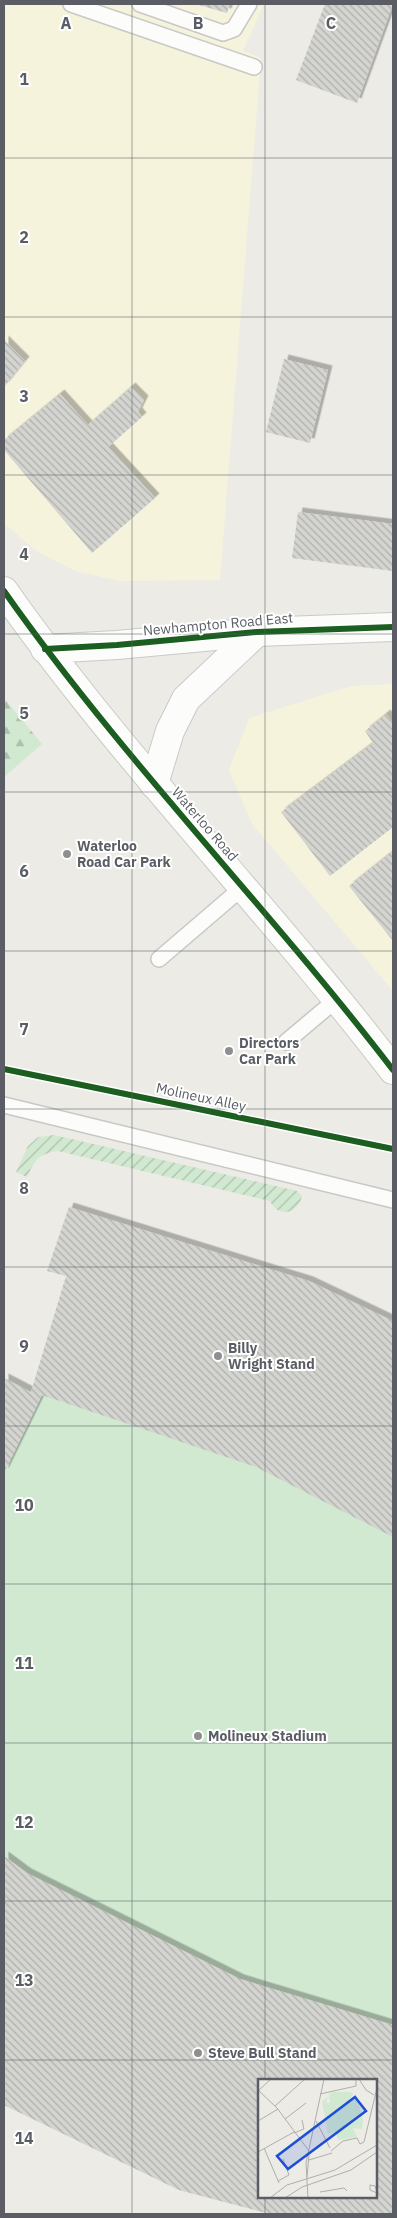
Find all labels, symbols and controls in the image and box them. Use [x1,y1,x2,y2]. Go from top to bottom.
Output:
text: A [61,13,72,33]
text: B [193,13,204,33]
text: C [326,13,336,33]
text: 1 [19,69,29,89]
text: 2 [19,227,29,247]
text: 3 [19,386,29,406]
text: 4 [19,544,29,564]
street label: Newhampton Road East [142,608,294,640]
text: 5 [19,703,29,723]
street label: Waterloo Road [168,783,242,865]
place label: Waterloo Road Car Park [77,837,172,871]
marker: Waterloo Road Car Park [61,848,73,860]
text: 6 [19,861,29,881]
text: 7 [19,1019,29,1039]
place label: Directors Car Park [239,1034,299,1068]
marker: Directors Car Park [223,1045,235,1057]
street label: Molineux Alley [154,1079,248,1115]
text: 8 [19,1178,29,1198]
text: 9 [19,1336,29,1356]
place label: Billy Wright Stand [228,1339,315,1373]
marker: Billy Wright Stand [212,1350,224,1362]
text: 10 [14,1495,34,1515]
text: 11 [14,1653,34,1673]
place label: Molineux Stadium [208,1727,327,1745]
marker: Molineux Stadium [192,1730,204,1742]
text: 12 [14,1812,34,1832]
text: 13 [14,1970,34,1990]
place label: Steve Bull Stand [208,2044,317,2062]
marker: Steve Bull Stand [192,2047,204,2059]
inset map [258,2079,377,2198]
text: 14 [14,2128,34,2148]

